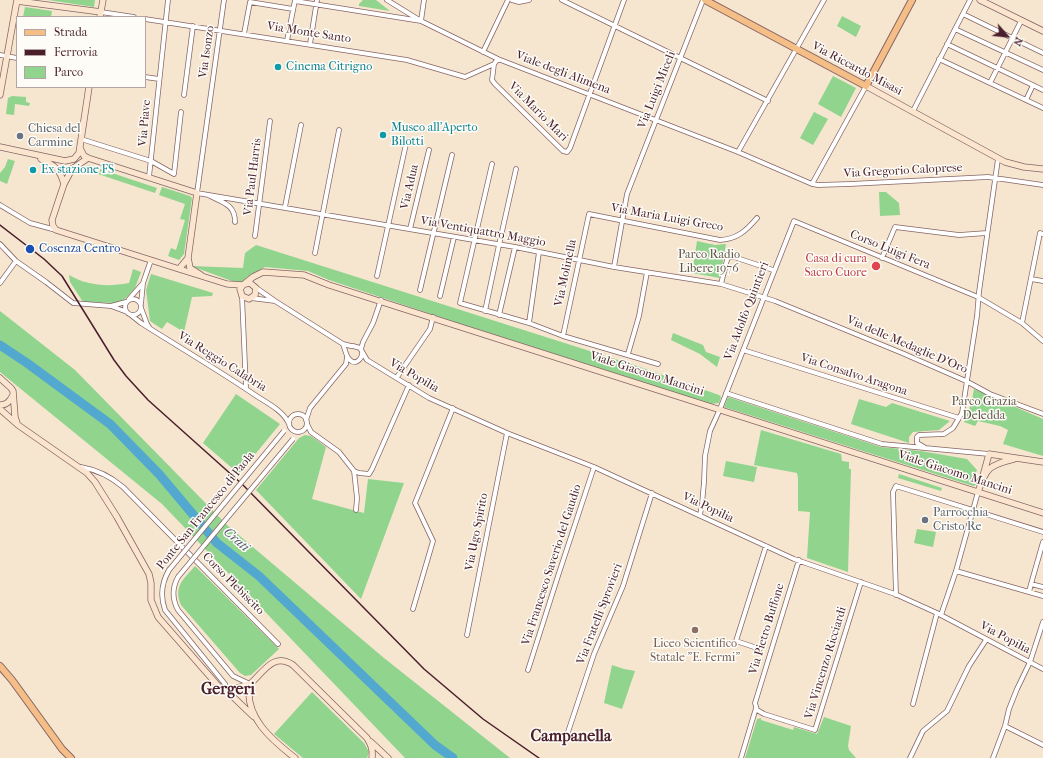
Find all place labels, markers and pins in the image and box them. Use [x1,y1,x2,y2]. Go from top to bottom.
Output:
place label: Cinema Citrigno [286,60,372,74]
marker: Cinema Citrigno [273,62,283,72]
place label: Museo all'Aperto Bilotti [391,121,478,149]
place label: Chiesa del Carmine [28,122,80,150]
marker: Museo all'Aperto Bilotti [378,130,388,140]
marker: Chiesa del Carmine [15,131,25,141]
place label: Ex stazione FS [41,163,114,177]
marker: Ex stazione FS [28,165,38,175]
place label: Cosenza Centro [39,242,120,256]
marker: Cosenza Centro [24,243,36,255]
place label: Casa di cura Sacro Cuore [804,252,867,280]
marker: Casa di cura Sacro Cuore [870,260,882,272]
place label: Parrocchia Cristo Re [933,506,988,534]
marker: Parrocchia Cristo Re [920,515,930,525]
marker: Liceo Scientifico Statale "E. Fermi" [690,625,700,635]
place label: Liceo Scientifico Statale "E. Fermi" [650,637,740,665]

